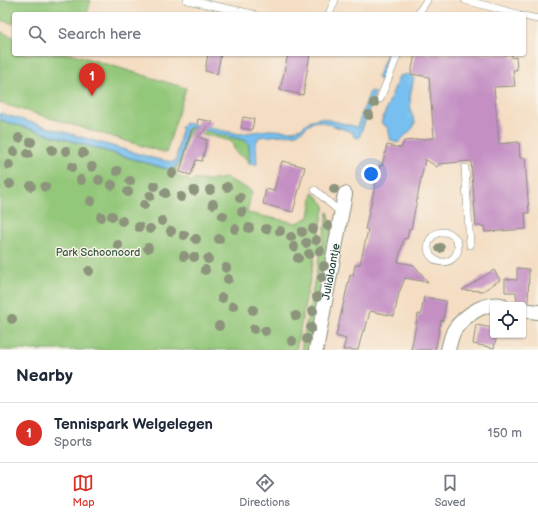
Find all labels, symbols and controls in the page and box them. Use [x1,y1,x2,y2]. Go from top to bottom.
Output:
search box [12,12,526,56]
icon: search [26,23,48,45]
text: Search here [58,25,141,44]
pin: 1 [79,63,105,96]
your location [361,164,381,184]
street label: Julialaantje [319,242,343,301]
park label: Park Schoonoord [56,246,140,259]
map controls [490,302,526,338]
button: locate [490,302,526,338]
text: Nearby [16,366,73,386]
text: Tennispark Welgelegen [54,415,213,434]
text: 1 [26,425,32,441]
text: 150 m [488,425,522,441]
text: Sports [54,434,92,450]
tab: Map [72,472,95,509]
tab: Directions [239,472,290,509]
tab: Saved [435,472,466,509]

